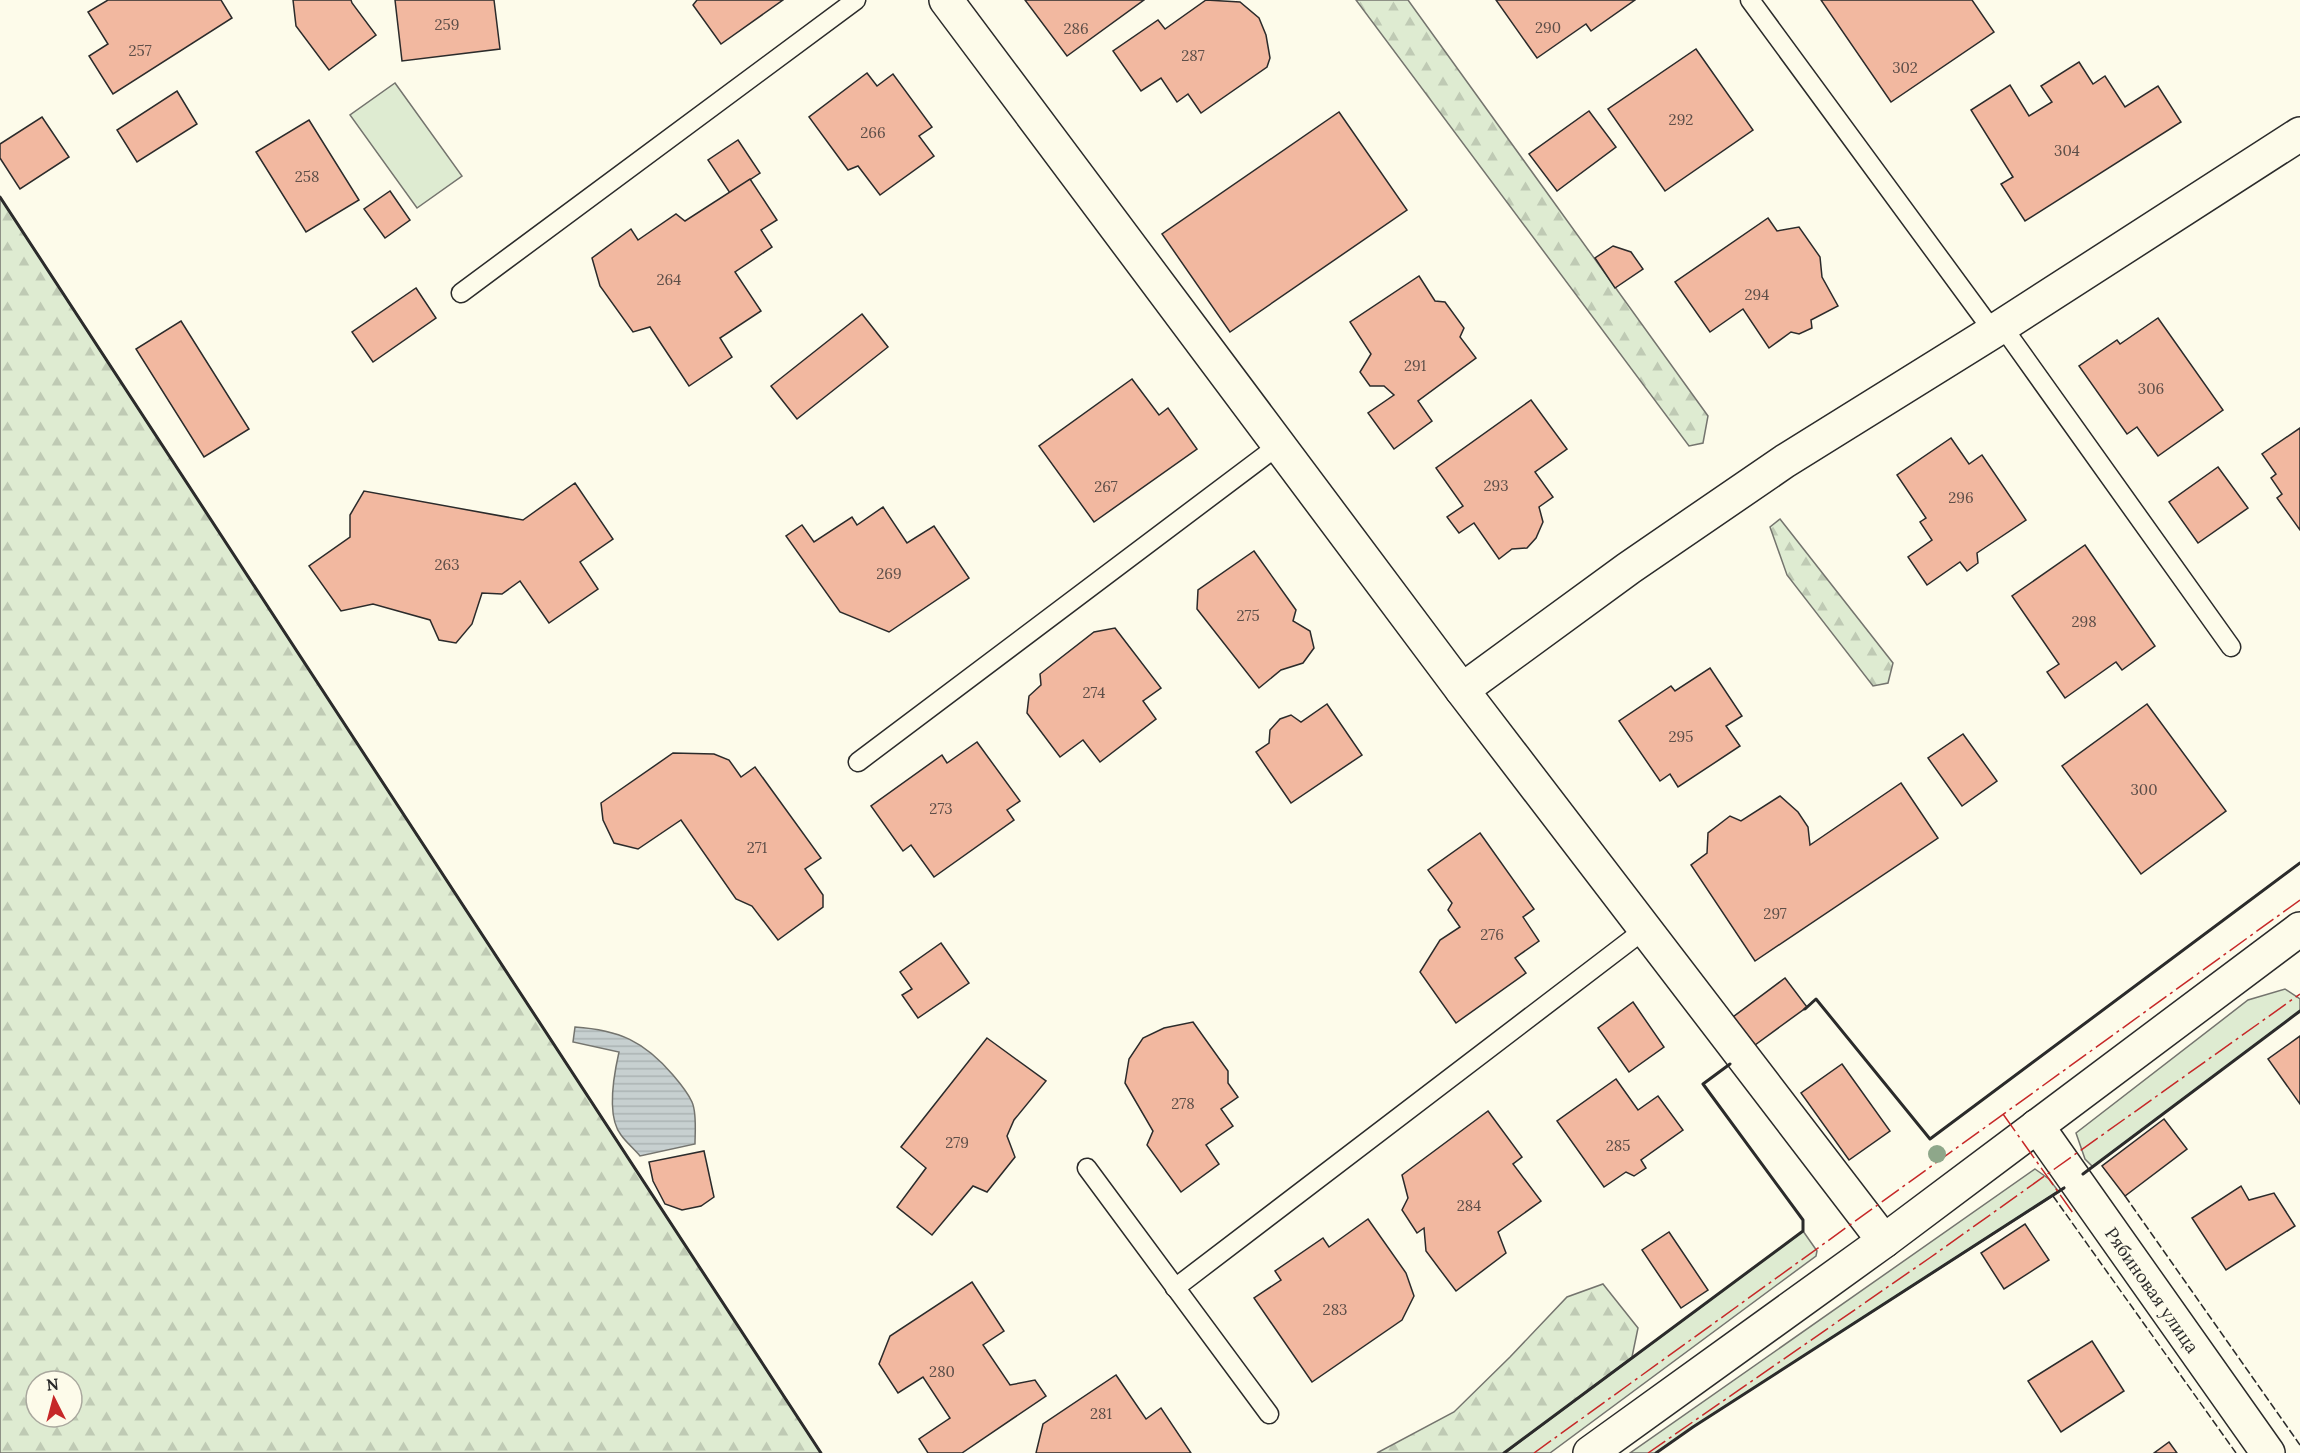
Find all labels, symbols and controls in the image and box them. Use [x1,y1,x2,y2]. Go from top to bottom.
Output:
house number: 259 [435,15,459,34]
house number: 290 [1535,18,1561,37]
house number: 286 [1063,19,1089,38]
house number: 257 [128,41,152,60]
house number: 287 [1181,46,1205,65]
house number: 302 [1892,58,1918,77]
house number: 292 [1669,110,1693,129]
house number: 266 [860,123,886,142]
house number: 304 [2054,141,2080,160]
house number: 258 [295,167,319,186]
house number: 264 [657,270,681,289]
house number: 294 [1745,285,1769,304]
house number: 291 [1404,356,1426,375]
house number: 306 [2138,379,2164,398]
house number: 293 [1483,476,1509,495]
house number: 267 [1094,477,1118,496]
house number: 296 [1948,488,1974,507]
house number: 263 [434,555,460,574]
house number: 269 [876,564,902,583]
house number: 275 [1236,606,1260,625]
house number: 298 [2071,612,2097,631]
house number: 274 [1083,683,1105,702]
house number: 295 [1669,727,1693,746]
house number: 300 [2131,780,2158,799]
house number: 273 [929,799,953,818]
house number: 271 [747,838,767,857]
house number: 297 [1763,904,1787,923]
house number: 276 [1480,925,1504,944]
house number: 278 [1171,1094,1195,1113]
house number: 279 [945,1133,969,1152]
house number: 285 [1606,1136,1630,1155]
house number: 284 [1457,1196,1481,1215]
street label: Рябиновая улица [2100,1223,2204,1357]
house number: 283 [1323,1300,1347,1319]
house number: 280 [929,1362,955,1381]
north arrow [24,1369,84,1429]
text: N [45,1373,60,1395]
house number: 281 [1090,1404,1112,1423]

